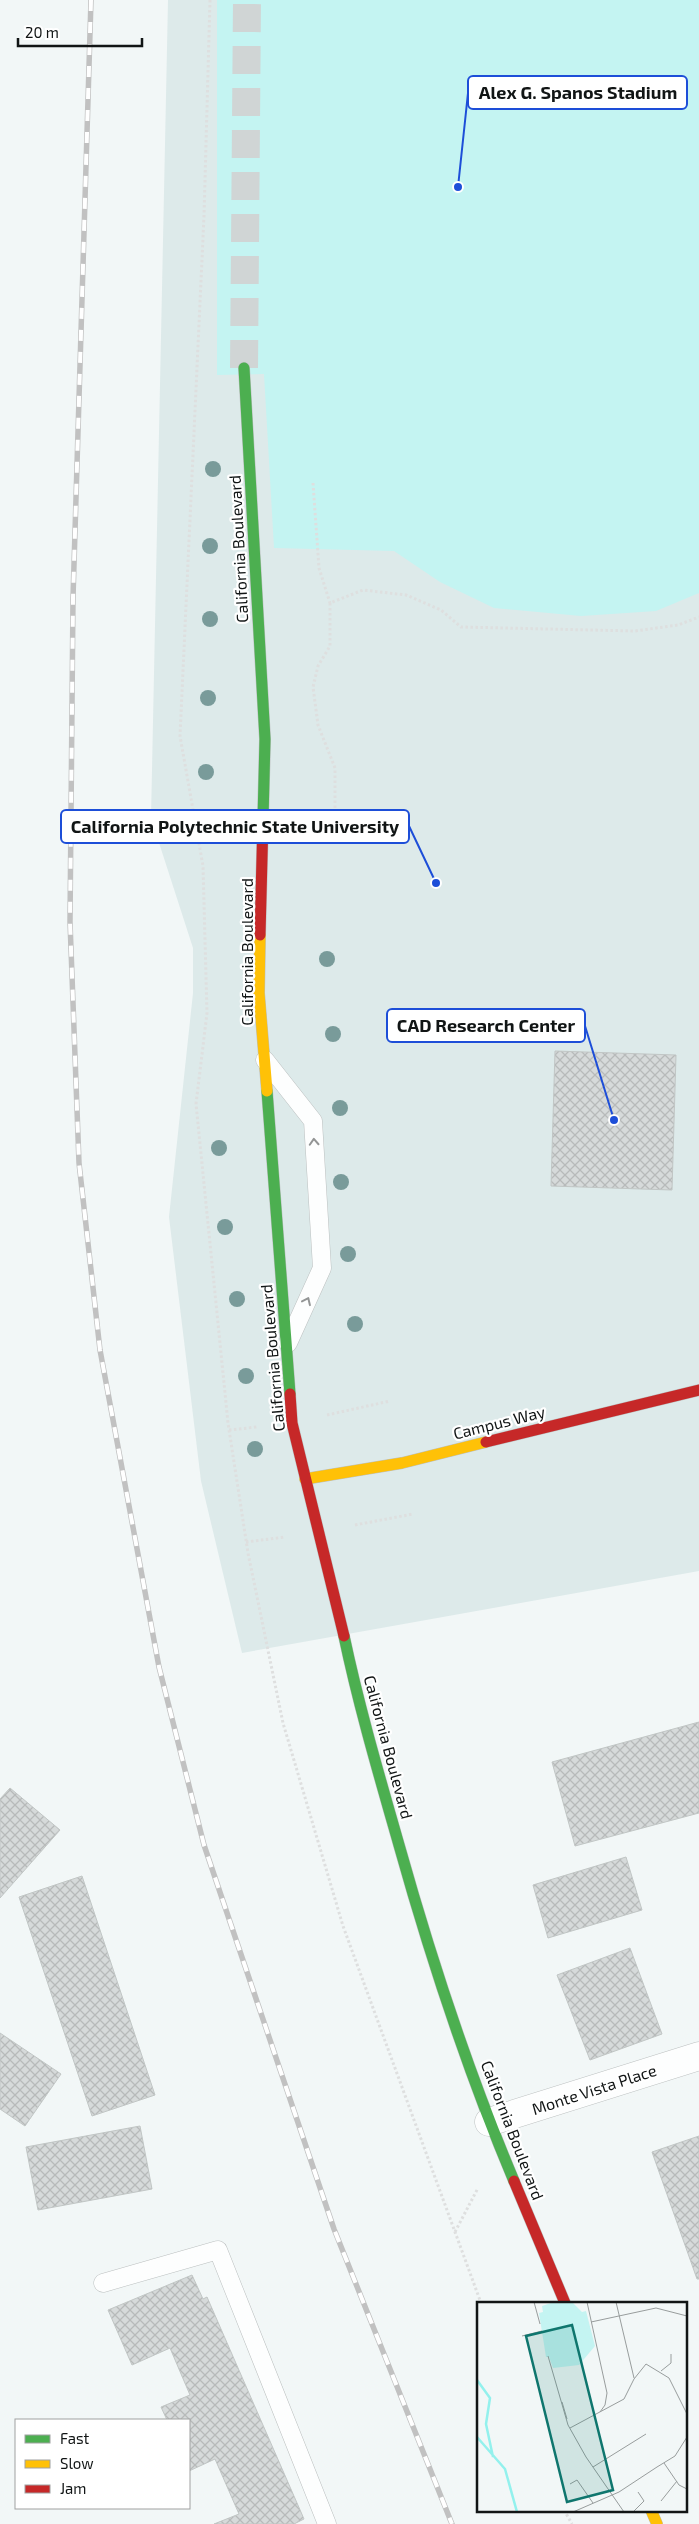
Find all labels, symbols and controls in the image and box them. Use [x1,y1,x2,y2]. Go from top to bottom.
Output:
scale bar [18,15,141,47]
text: 20 m [25,23,59,41]
callout: Alex G. Spanos Stadium [468,76,687,109]
text: Alex G. Spanos Stadium [479,81,677,103]
street label: California Boulevard [225,475,251,623]
callout: California Polytechnic State University [61,810,409,843]
text: California Polytechnic State University [71,815,400,837]
street label: California Boulevard [237,878,256,1026]
callout: CAD Research Center [387,1009,585,1042]
text: CAD Research Center [397,1014,575,1036]
one-way arrow [309,1138,320,1146]
street label: California Boulevard [256,1284,288,1432]
one-way arrow [301,1297,311,1306]
street label: Campus Way [451,1401,547,1443]
street label: California Boulevard [361,1673,417,1821]
street label: California Boulevard [478,2058,548,2202]
street label: Monte Vista Place [529,2060,659,2118]
inset map [477,2302,686,2512]
legend [15,2419,190,2509]
text: Fast [60,2429,90,2447]
text: Slow [60,2454,94,2472]
text: Jam [60,2479,86,2497]

